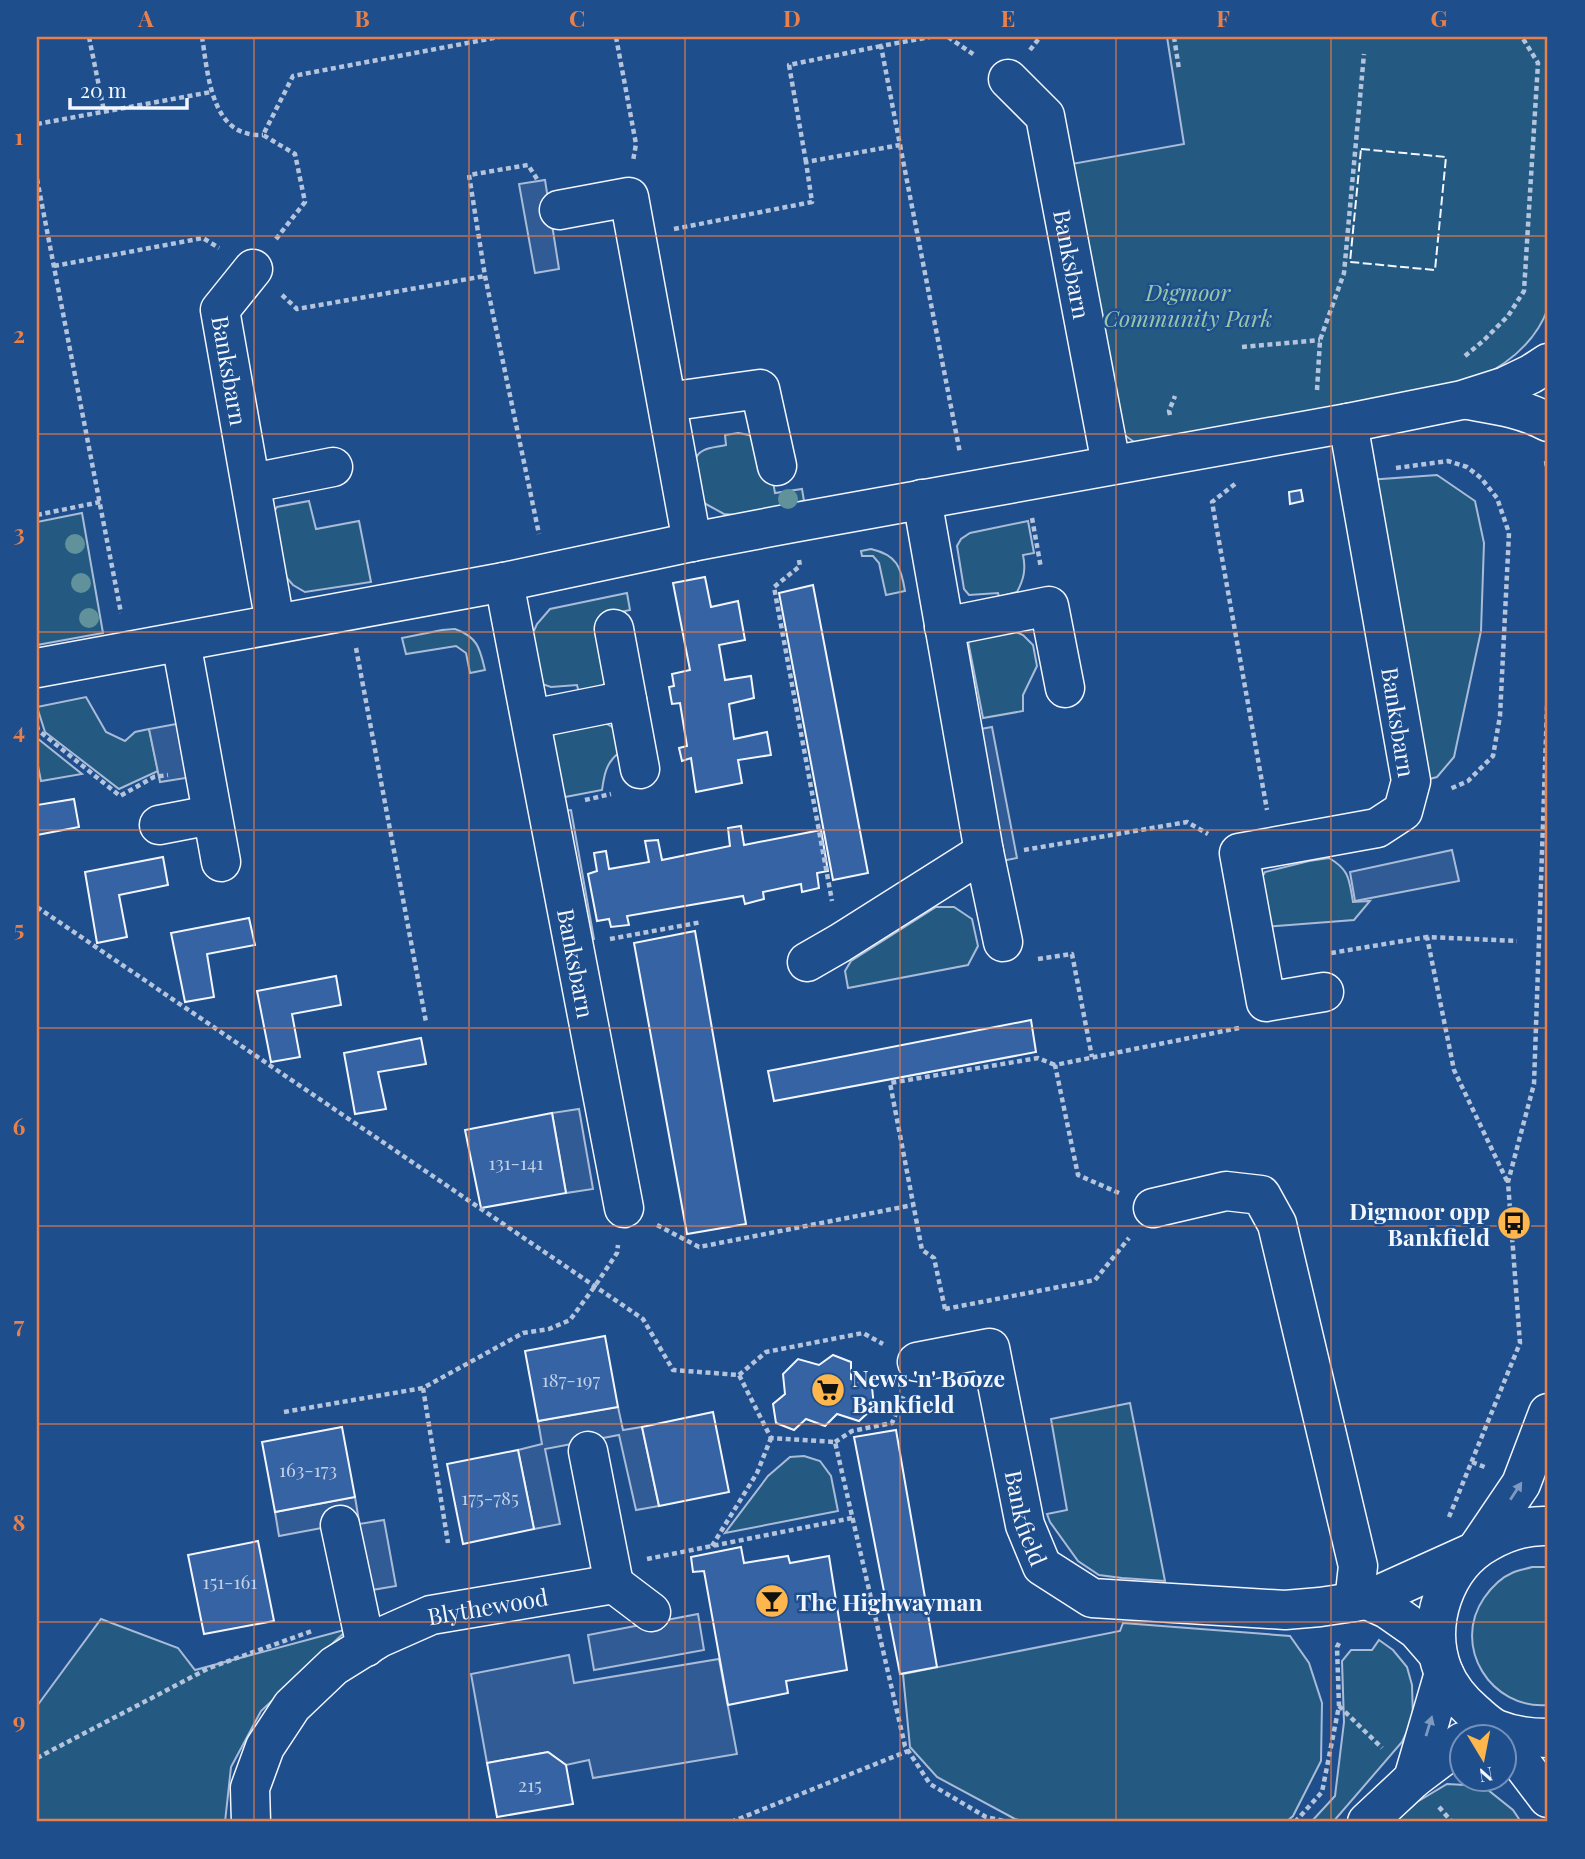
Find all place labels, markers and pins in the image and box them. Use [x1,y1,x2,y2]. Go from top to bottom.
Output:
place label: Digmoor opp Bankfield [1349,1195,1490,1252]
bus stop icon: Digmoor opp Bankfield [1495,1204,1533,1242]
place label: News 'n' Booze Bankfield [852,1362,1005,1419]
supermarket icon: News 'n' Booze Bankfield [809,1371,847,1409]
bar icon: The Highwayman [753,1582,791,1620]
place label: The Highwayman [796,1586,983,1617]

